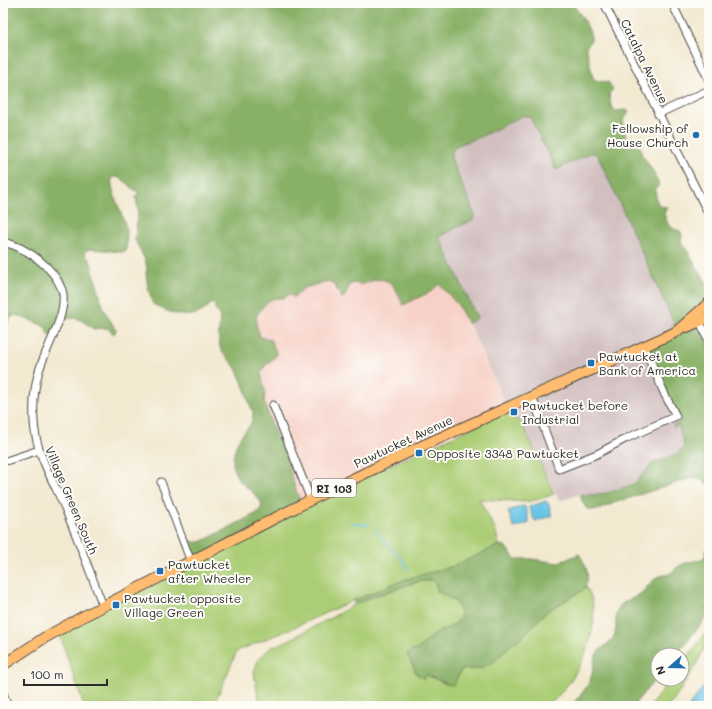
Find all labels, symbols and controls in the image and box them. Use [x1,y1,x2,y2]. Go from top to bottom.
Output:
street label: Catalpa Avenue [618,16,672,106]
place label: Fellowship of House Church [607,120,688,150]
marker: Fellowship of House Church [691,130,701,140]
place label: Pawtucket at Bank of America [599,348,696,378]
marker: Pawtucket at Bank of America [586,358,596,368]
place label: Pawtucket before Industrial [522,397,628,427]
marker: Pawtucket before Industrial [509,407,519,417]
street label: Pawtucket Avenue [351,411,455,471]
street label: Village Green South [42,444,102,557]
place label: Opposite 3348 Pawtucket [427,445,579,461]
marker: Opposite 3348 Pawtucket [414,448,424,458]
road number: RI 103 [312,479,356,497]
place label: Pawtucket after Wheeler [168,556,251,586]
marker: Pawtucket after Wheeler [155,566,165,576]
place label: Pawtucket opposite Village Green [124,590,241,620]
marker: Pawtucket opposite Village Green [111,600,121,610]
north arrow [650,647,690,687]
scale bar [24,661,107,687]
text: N [652,664,669,677]
text: 100 m [30,666,64,682]

